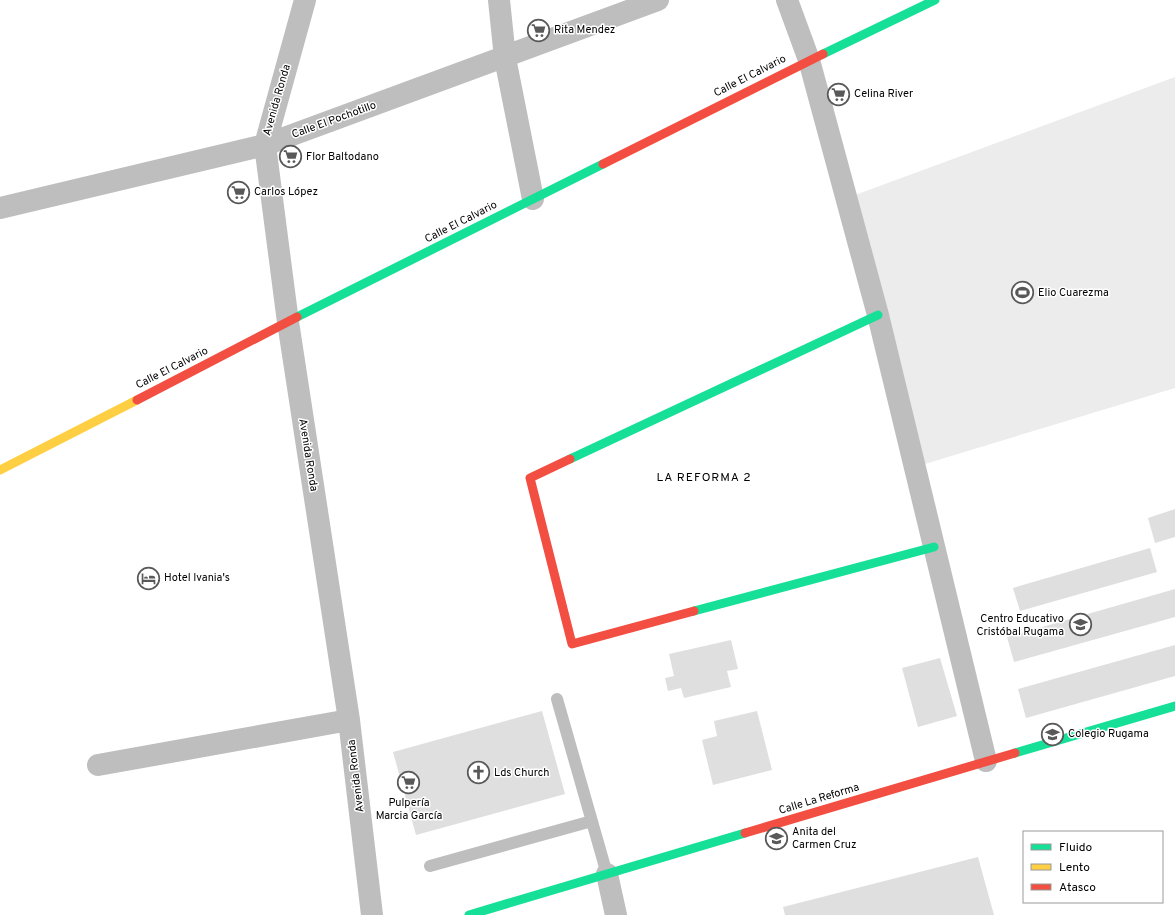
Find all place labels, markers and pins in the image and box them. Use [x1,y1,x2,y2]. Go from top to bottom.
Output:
supermarket icon: Rita Mendez [525,17,551,43]
place label: Rita Mendez [554,23,615,37]
supermarket icon: Celina River [825,81,851,107]
place label: Celina River [854,87,914,101]
supermarket icon: Flor Baltodano [277,144,303,170]
place label: Flor Baltodano [306,150,379,164]
supermarket icon: Carlos López [225,179,251,205]
place label: Carlos López [254,185,318,199]
sports icon: Elio Cuarezma [1010,280,1036,306]
place label: Elio Cuarezma [1038,286,1109,300]
hotel icon: Hotel Ivania's [135,565,161,591]
place label: Hotel Ivania's [164,571,230,585]
place label: Centro Educativo Cristóbal Rugama [976,612,1064,639]
school or university icon: Centro Educativo Cristóbal Rugama [1067,612,1093,638]
school or university icon: Colegio Rugama [1040,721,1066,747]
place label: Colegio Rugama [1068,727,1149,741]
church icon: Lds Church [466,760,492,786]
place label: Lds Church [494,766,549,780]
supermarket icon: Pulpería Marcia García [396,770,422,796]
place label: Pulpería Marcia García [376,796,443,823]
school or university icon: Anita del Carmen Cruz [763,825,789,851]
place label: Anita del Carmen Cruz [792,825,857,852]

